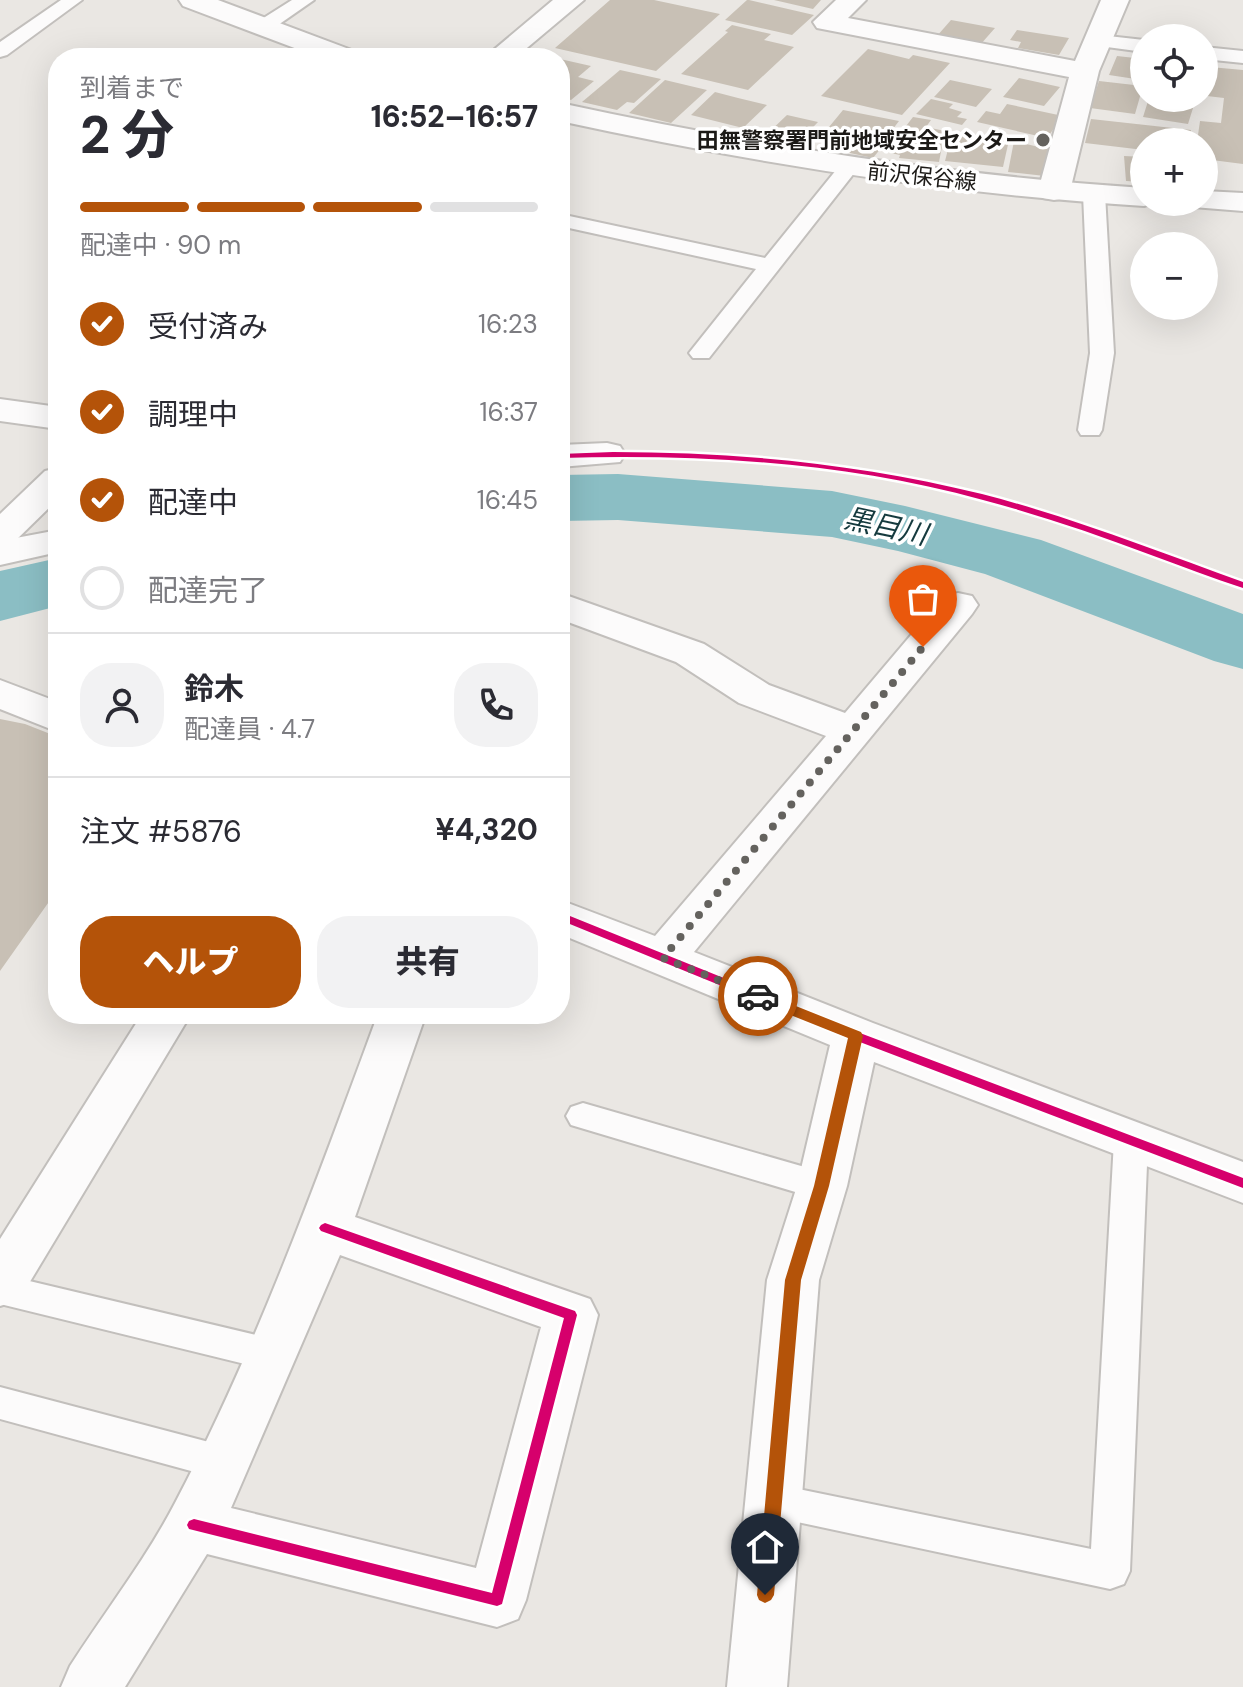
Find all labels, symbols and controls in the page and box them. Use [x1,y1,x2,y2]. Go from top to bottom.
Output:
map controls [1130,24,1218,320]
button: locate [1130,24,1218,112]
text: 到着まで [80,71,184,105]
text: 16:52–16:57 [371,97,538,136]
text: 2 分 [80,101,174,169]
place label: 田無警察署門前地域安全センター [697,126,1027,155]
button: + [1130,128,1218,216]
marker: 田無警察署門前地域安全センター [1034,131,1052,149]
street label: 前沢保谷線 [866,156,978,197]
text: 配達中 · 90 m [80,228,241,262]
button: − [1130,232,1218,320]
icon: check [80,302,124,346]
text: 受付済み [148,307,268,346]
text: 16:23 [478,307,538,341]
icon: check [80,390,124,434]
text: 調理中 [148,395,238,434]
text: 16:37 [479,395,538,429]
icon: check [80,478,124,522]
text: 配達中 [148,483,238,522]
text: 16:45 [477,483,538,517]
water label: 黒目川 [841,500,934,554]
pin [889,565,957,647]
text: 配達完了 [148,571,268,610]
icon: bag [901,577,945,621]
button: person [80,663,164,747]
button: phone [454,663,538,747]
text: 鈴木 [184,669,244,708]
text: 配達員 · 4.7 [184,712,315,746]
text: ¥4,320 [435,810,538,849]
text: 注文 #5876 [80,812,242,851]
button: ヘルプ [80,916,301,1008]
button: 共有 [317,916,538,1008]
courier [718,956,798,1036]
icon: car [736,974,780,1018]
pin [731,1513,799,1595]
icon: home [743,1525,787,1569]

